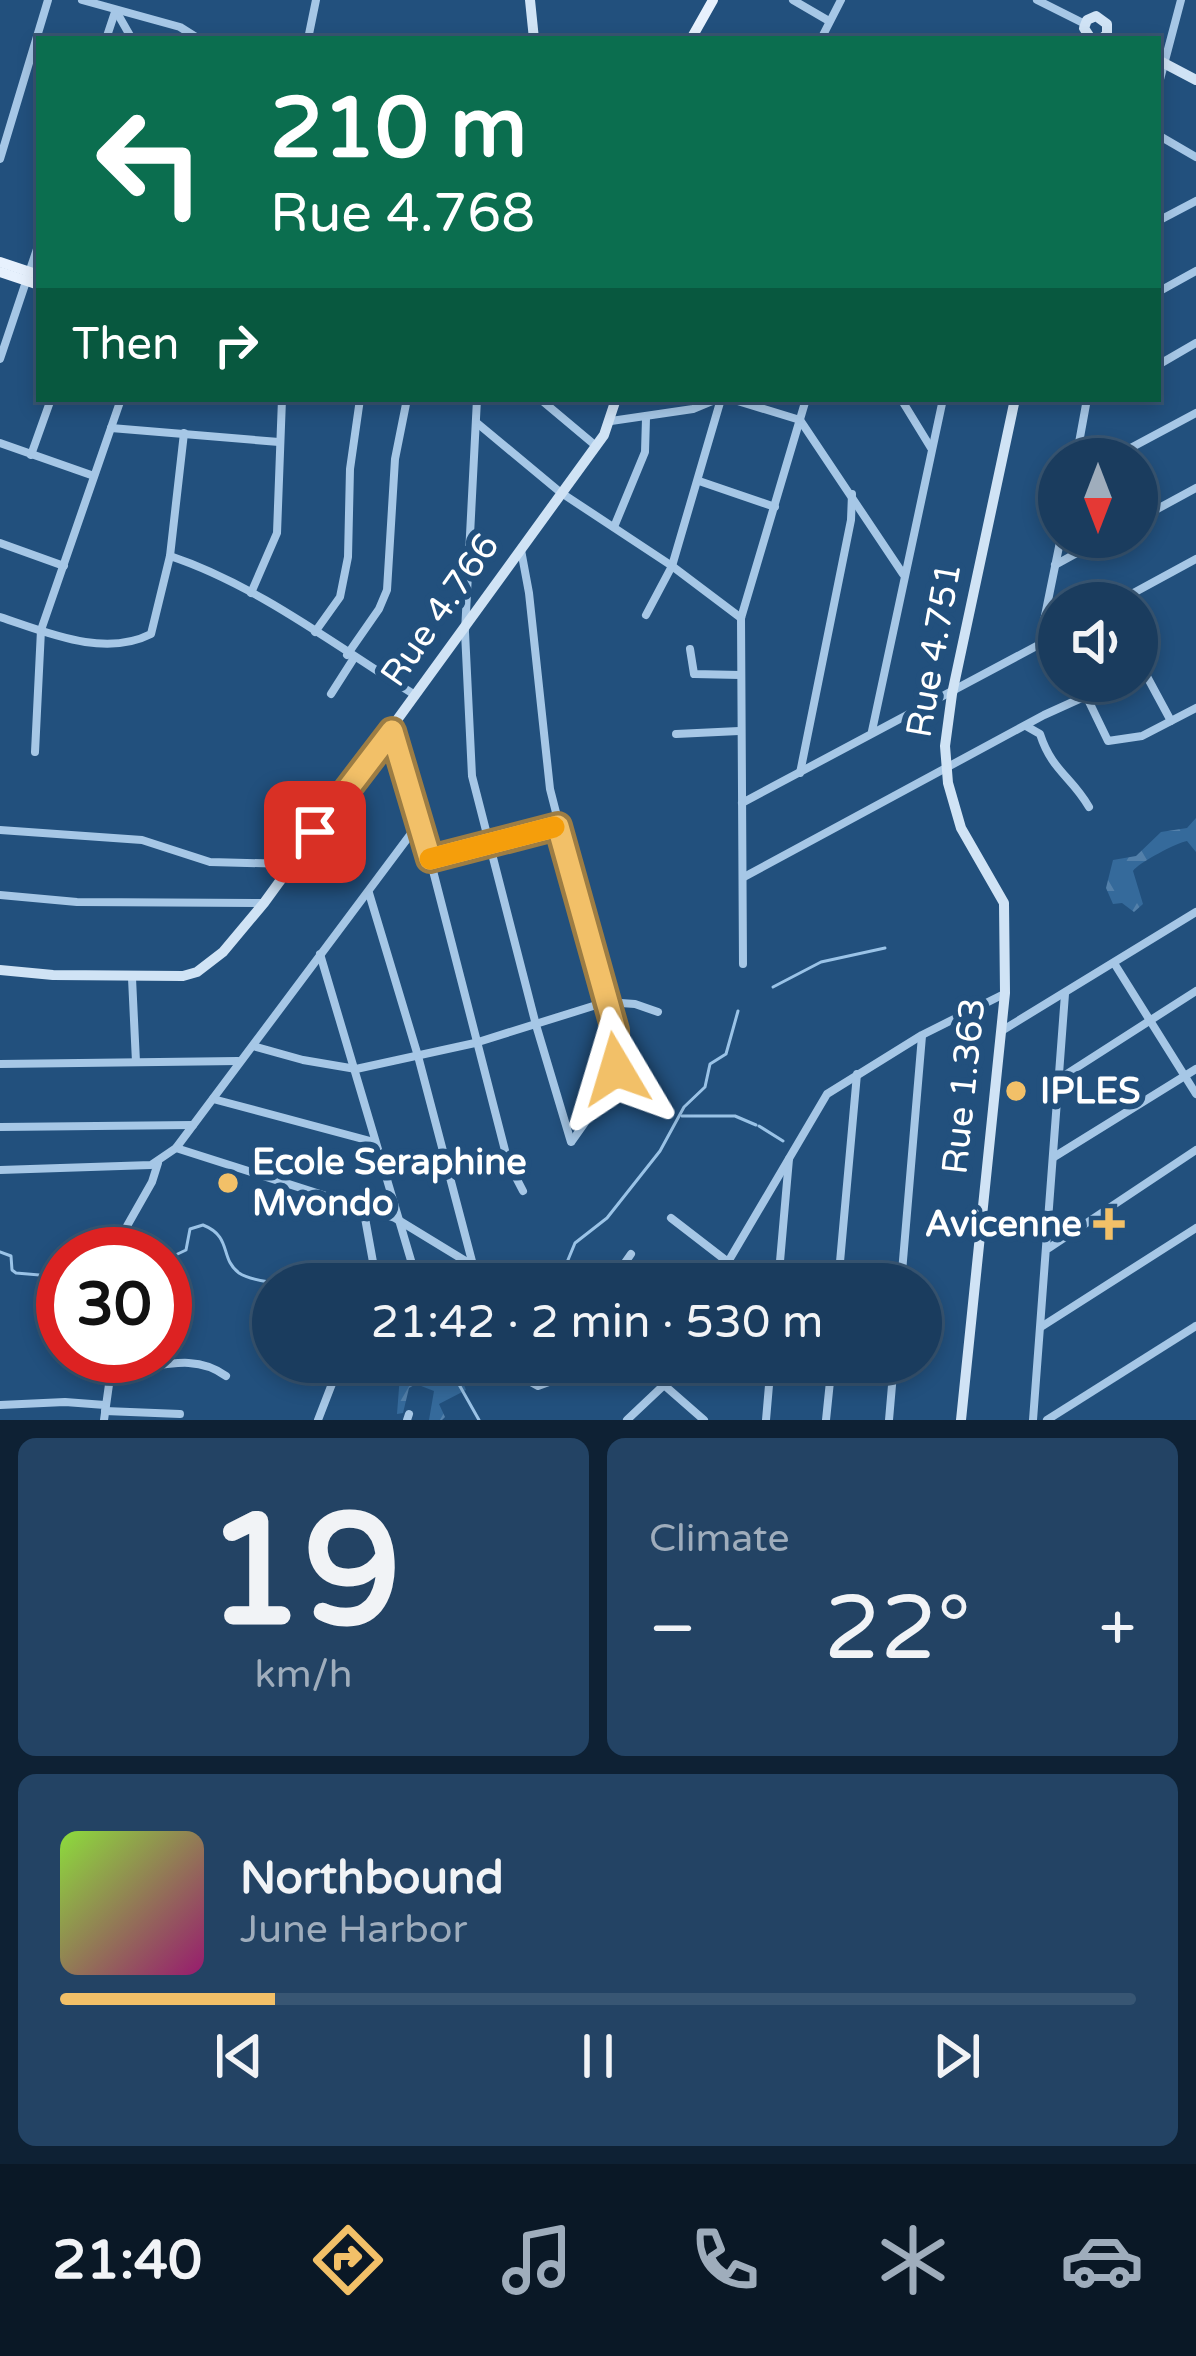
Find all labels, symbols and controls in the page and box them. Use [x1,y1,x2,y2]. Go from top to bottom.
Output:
text: 210 m [270,79,527,180]
icon: left [72,84,228,240]
text: Rue 4.768 [270,181,535,246]
icon: right [203,312,269,378]
text: Then [72,318,179,372]
north arrow [1038,438,1158,558]
map controls [1038,438,1158,702]
street label: Rue 4.766 [372,525,508,695]
street label: Rue 4.751 [897,559,971,741]
button: sound [1038,582,1158,702]
pin [264,781,366,883]
icon: arrive [282,799,348,865]
street label: Rue 1.363 [933,996,995,1176]
position arrow [553,1006,679,1132]
place label: IPLES [1040,1070,1140,1113]
marker: IPLES [1003,1078,1029,1104]
place label: Ecole Seraphine Mvondo [252,1141,527,1225]
marker: Ecole Seraphine Mvondo [215,1170,241,1196]
place label: Avicenne [925,1203,1082,1246]
marker: Avicenne [1093,1208,1125,1240]
speed limit sign: 30 [36,1227,192,1383]
text: 21:42 · 2 min · 530 m [371,1296,823,1350]
text: 19 [206,1479,401,1667]
text: Climate [649,1515,789,1562]
text: 22° [824,1575,971,1684]
text: − [649,1589,696,1669]
text: + [1099,1589,1136,1669]
text: km/h [254,1651,353,1698]
text: Northbound [240,1852,504,1906]
text: June Harbor [240,1906,467,1953]
icon: previous [206,2023,272,2089]
icon: pause [565,2023,631,2089]
icon: next [924,2023,990,2089]
icon: directions [306,2218,390,2302]
icon: music [495,2218,579,2302]
icon: phone [683,2218,767,2302]
icon: climate [871,2218,955,2302]
icon: car [1060,2218,1144,2302]
text: 21:40 [52,2228,202,2293]

